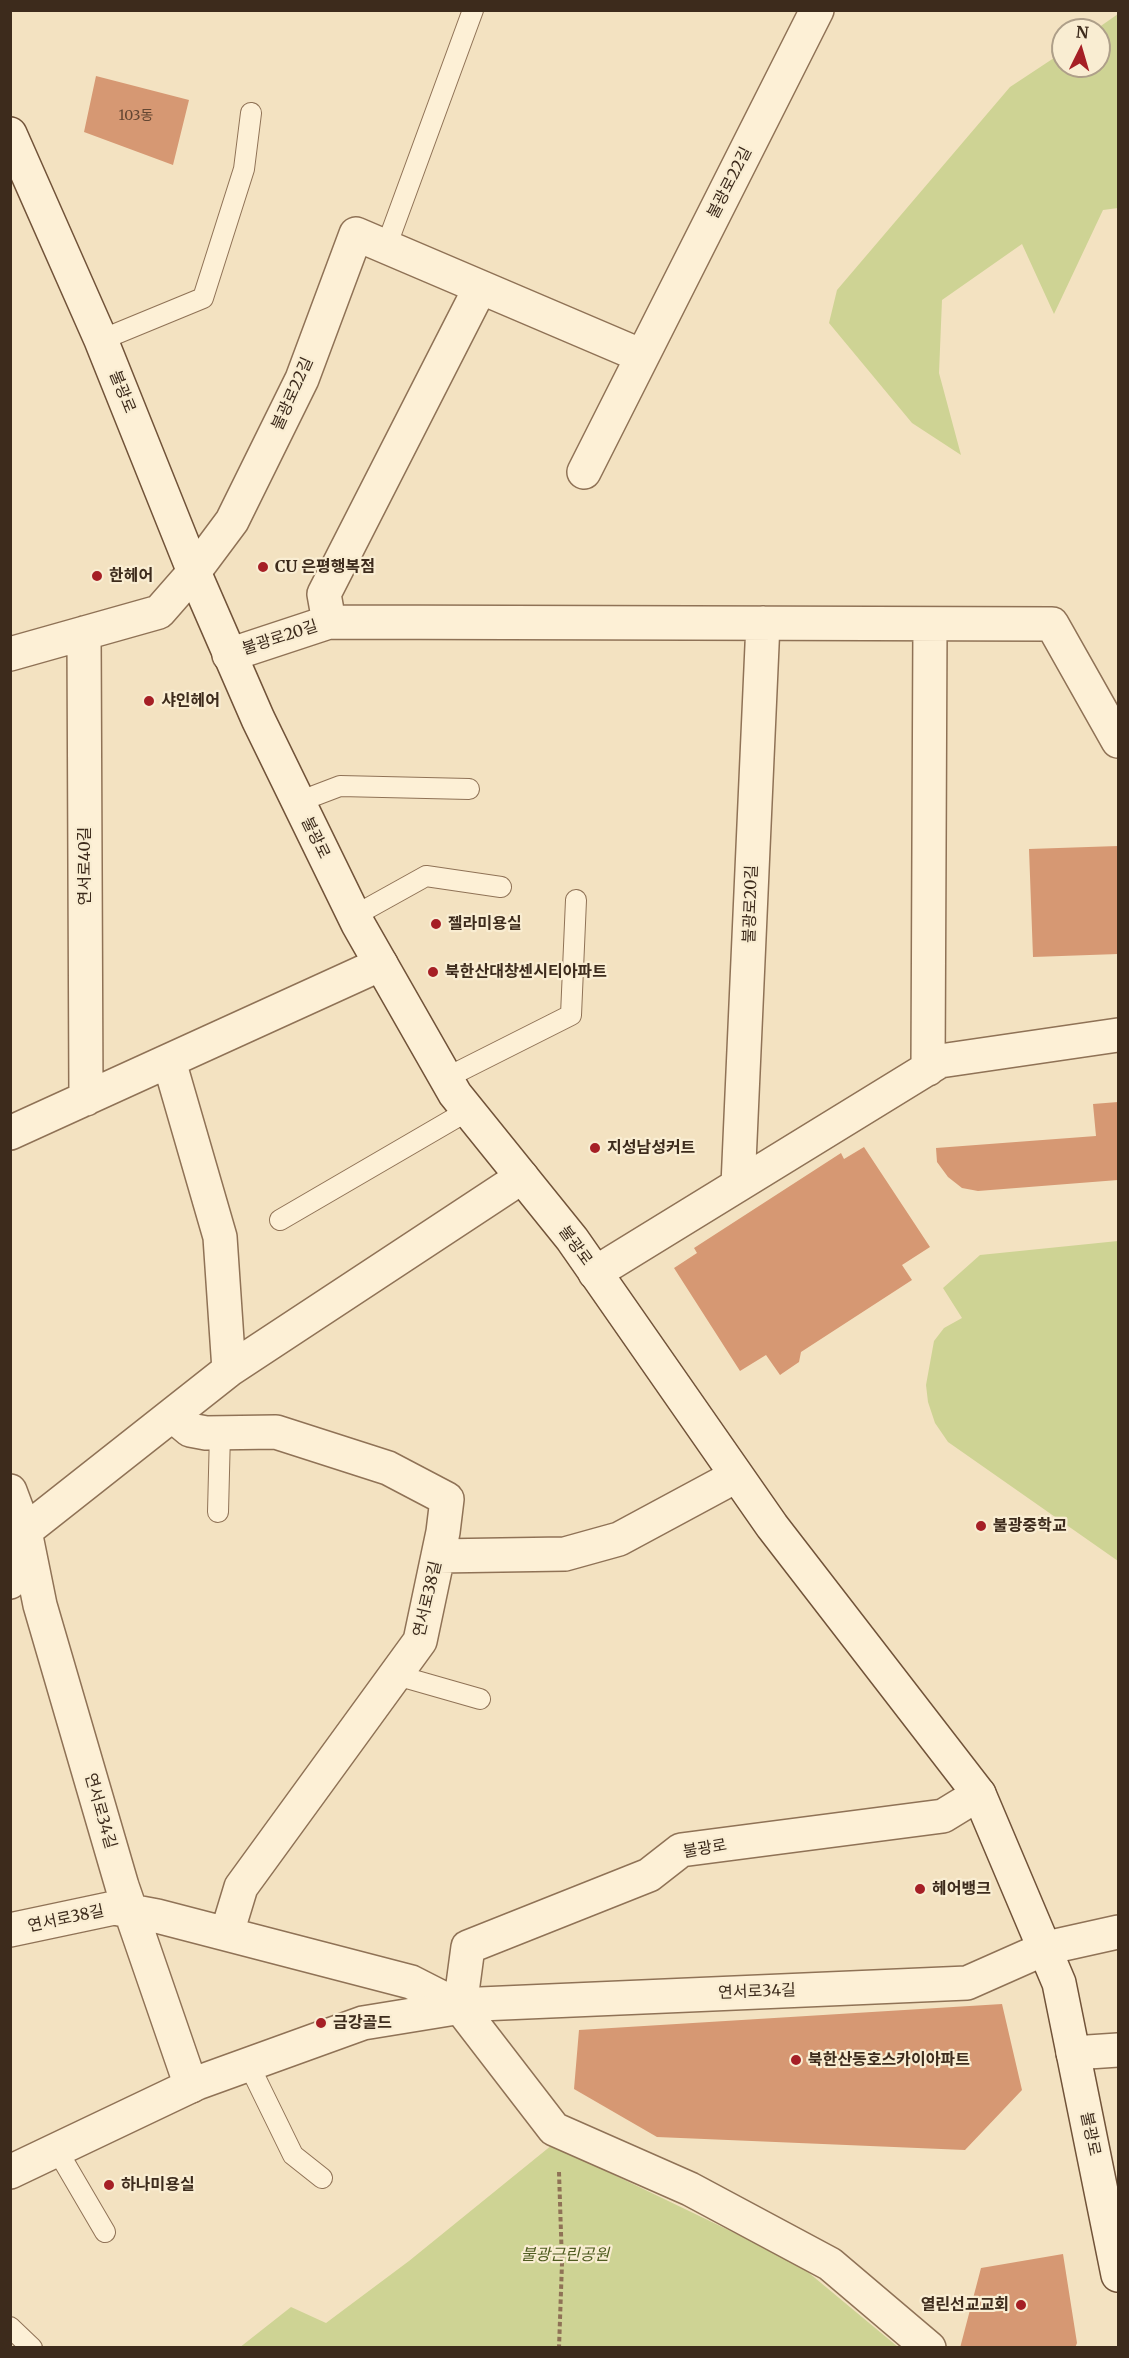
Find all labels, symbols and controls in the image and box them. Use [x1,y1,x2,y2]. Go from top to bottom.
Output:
north arrow [1051,18,1111,78]
text: N [1075,22,1090,43]
house number: 103동 [118,108,154,124]
street label: 불광로22길 [704,144,756,222]
street label: 불광로22길 [268,355,318,433]
street label: 불광로 [105,368,139,416]
place label: CU 은평행복점 [275,557,375,577]
marker: CU 은평행복점 [256,560,270,574]
place label: 한헤어 [109,566,153,586]
marker: 한헤어 [90,569,104,583]
street label: 불광로20길 [240,617,320,659]
place label: 샤인헤어 [161,691,220,711]
marker: 샤인헤어 [142,694,156,708]
street label: 불광로 [297,814,333,862]
street label: 연서로40길 [75,827,95,905]
street label: 불광로20길 [740,865,762,943]
place label: 젤라미용실 [448,914,522,934]
marker: 젤라미용실 [429,917,443,931]
place label: 북한산대창센시티아파트 [445,962,607,982]
marker: 북한산대창센시티아파트 [426,965,440,979]
place label: 지성남성커트 [607,1138,695,1158]
marker: 지성남성커트 [588,1141,602,1155]
street label: 불광로 [554,1222,596,1270]
place label: 불광중학교 [993,1516,1067,1536]
marker: 불광중학교 [974,1519,988,1533]
street label: 연서로38길 [410,1559,446,1639]
street label: 연서로34길 [80,1771,120,1851]
street label: 불광로 [682,1836,728,1862]
place label: 헤어뱅크 [932,1879,991,1899]
marker: 헤어뱅크 [913,1882,927,1896]
street label: 연서로38길 [26,1902,106,1936]
street label: 연서로34길 [718,1981,796,2003]
place label: 금강골드 [333,2013,392,2033]
marker: 금강골드 [314,2016,328,2030]
place label: 북한산동호스카이아파트 [808,2050,970,2070]
marker: 북한산동호스카이아파트 [789,2053,803,2067]
street label: 불광로 [1076,2110,1104,2158]
place label: 하나미용실 [121,2175,195,2195]
marker: 하나미용실 [102,2178,116,2192]
park label: 불광근린공원 [521,2245,609,2265]
place label: 열린선교교회 [921,2295,1009,2315]
marker: 열린선교교회 [1014,2298,1028,2312]

